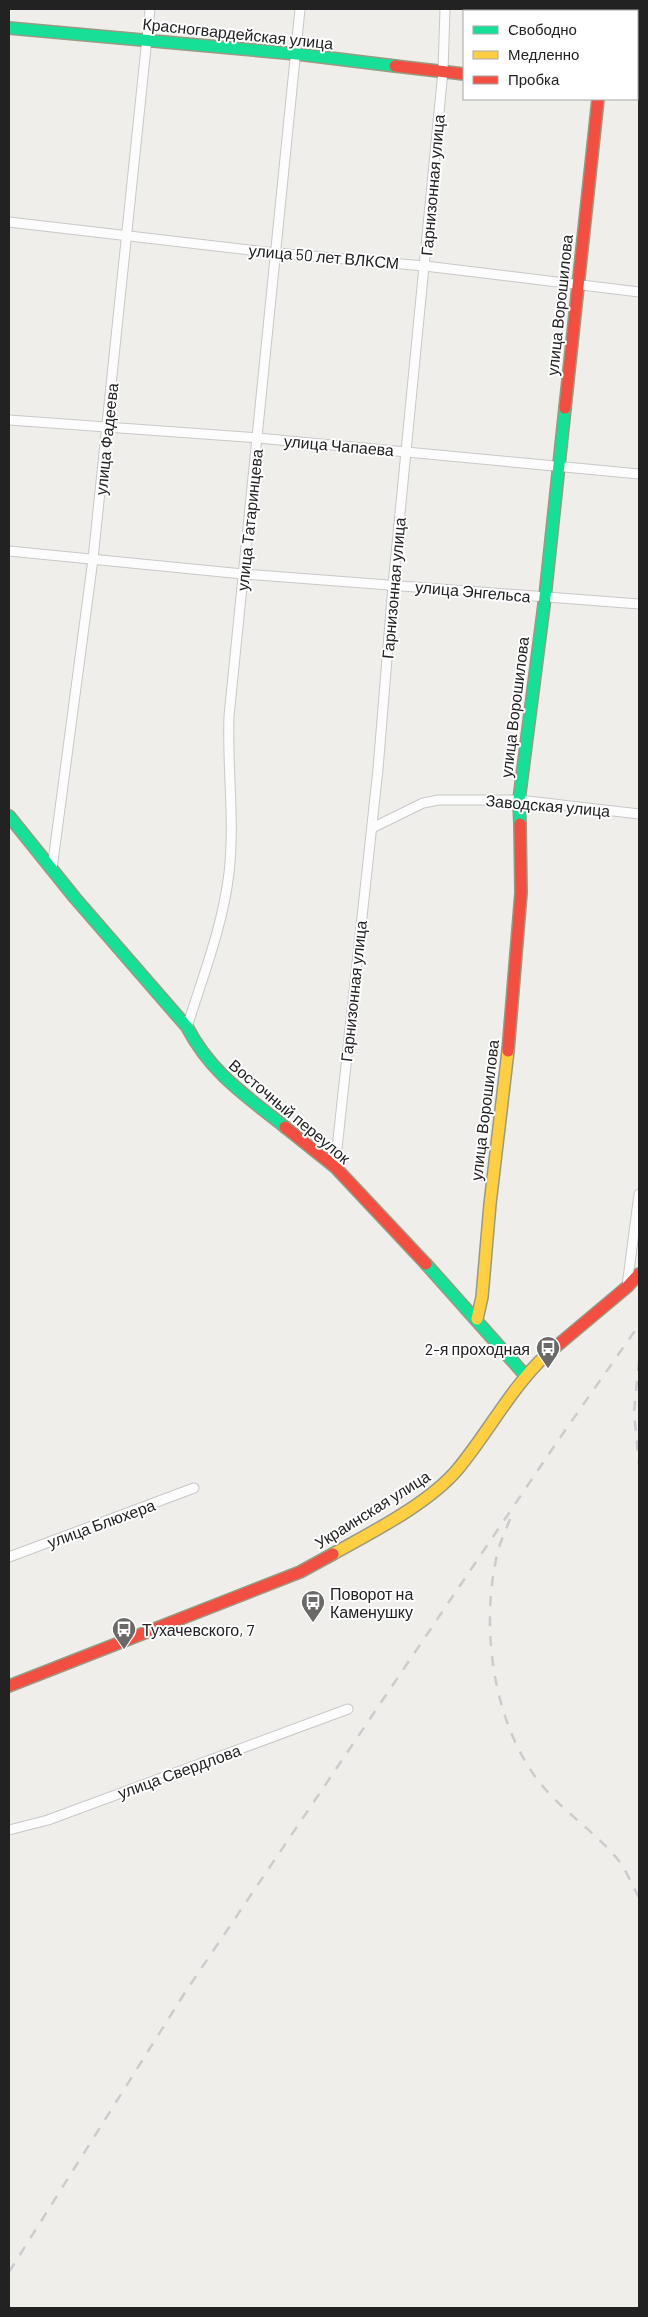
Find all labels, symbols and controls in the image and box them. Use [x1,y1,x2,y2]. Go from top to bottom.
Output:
legend [463,10,638,100]
street label: Красногвардейская улица [142,14,334,52]
text: Свободно [508,20,577,38]
text: Медленно [508,45,579,63]
text: Пробка [508,70,560,88]
street label: Гарнизонная улица [416,113,448,256]
street label: улица Ворошилова [542,233,576,377]
street label: улица 50 лет ВЛКСМ [248,240,400,272]
street label: улица Фадеева [91,382,121,496]
street label: улица Чапаева [283,431,395,459]
street label: улица Татаринцева [232,448,266,592]
street label: Гарнизонная улица [377,516,409,659]
street label: улица Энгельса [414,576,532,606]
street label: улица Ворошилова [496,635,532,779]
street label: Заводская улица [485,790,611,820]
street label: Гарнизонная улица [336,919,370,1063]
street label: улица Ворошилова [466,1038,502,1182]
street label: Восточный переулок [226,1055,355,1168]
bus stop icon: 2-я проходная [535,1335,561,1369]
place label: 2-я проходная [425,1339,530,1358]
street label: Украинская улица [311,1466,433,1552]
street label: улица Блюхера [45,1495,158,1551]
place label: Поворот на Каменушку [330,1584,413,1621]
bus stop icon: Поворот на Каменушку [300,1589,326,1623]
bus stop icon: Тухачевского, 7 [111,1616,137,1650]
place label: Тухачевского, 7 [142,1620,255,1639]
street label: улица Свердлова [115,1740,243,1802]

